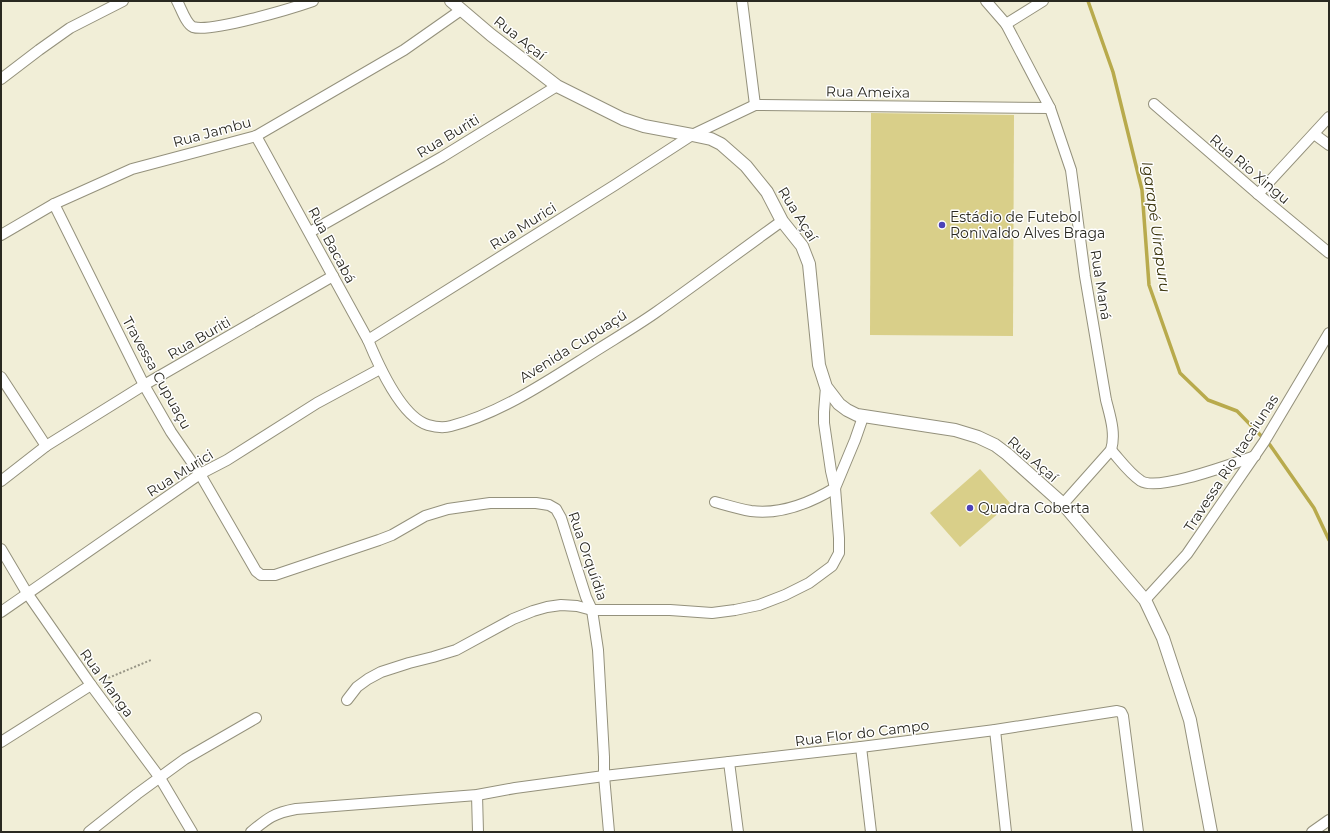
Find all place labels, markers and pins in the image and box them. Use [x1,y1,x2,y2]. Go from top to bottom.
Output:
place label: Estádio de Futebol Ronivaldo Alves Braga [950,208,1105,242]
marker: Estádio de Futebol Ronivaldo Alves Braga [937,220,947,230]
place label: Quadra Coberta [978,499,1090,517]
marker: Quadra Coberta [965,503,975,513]

